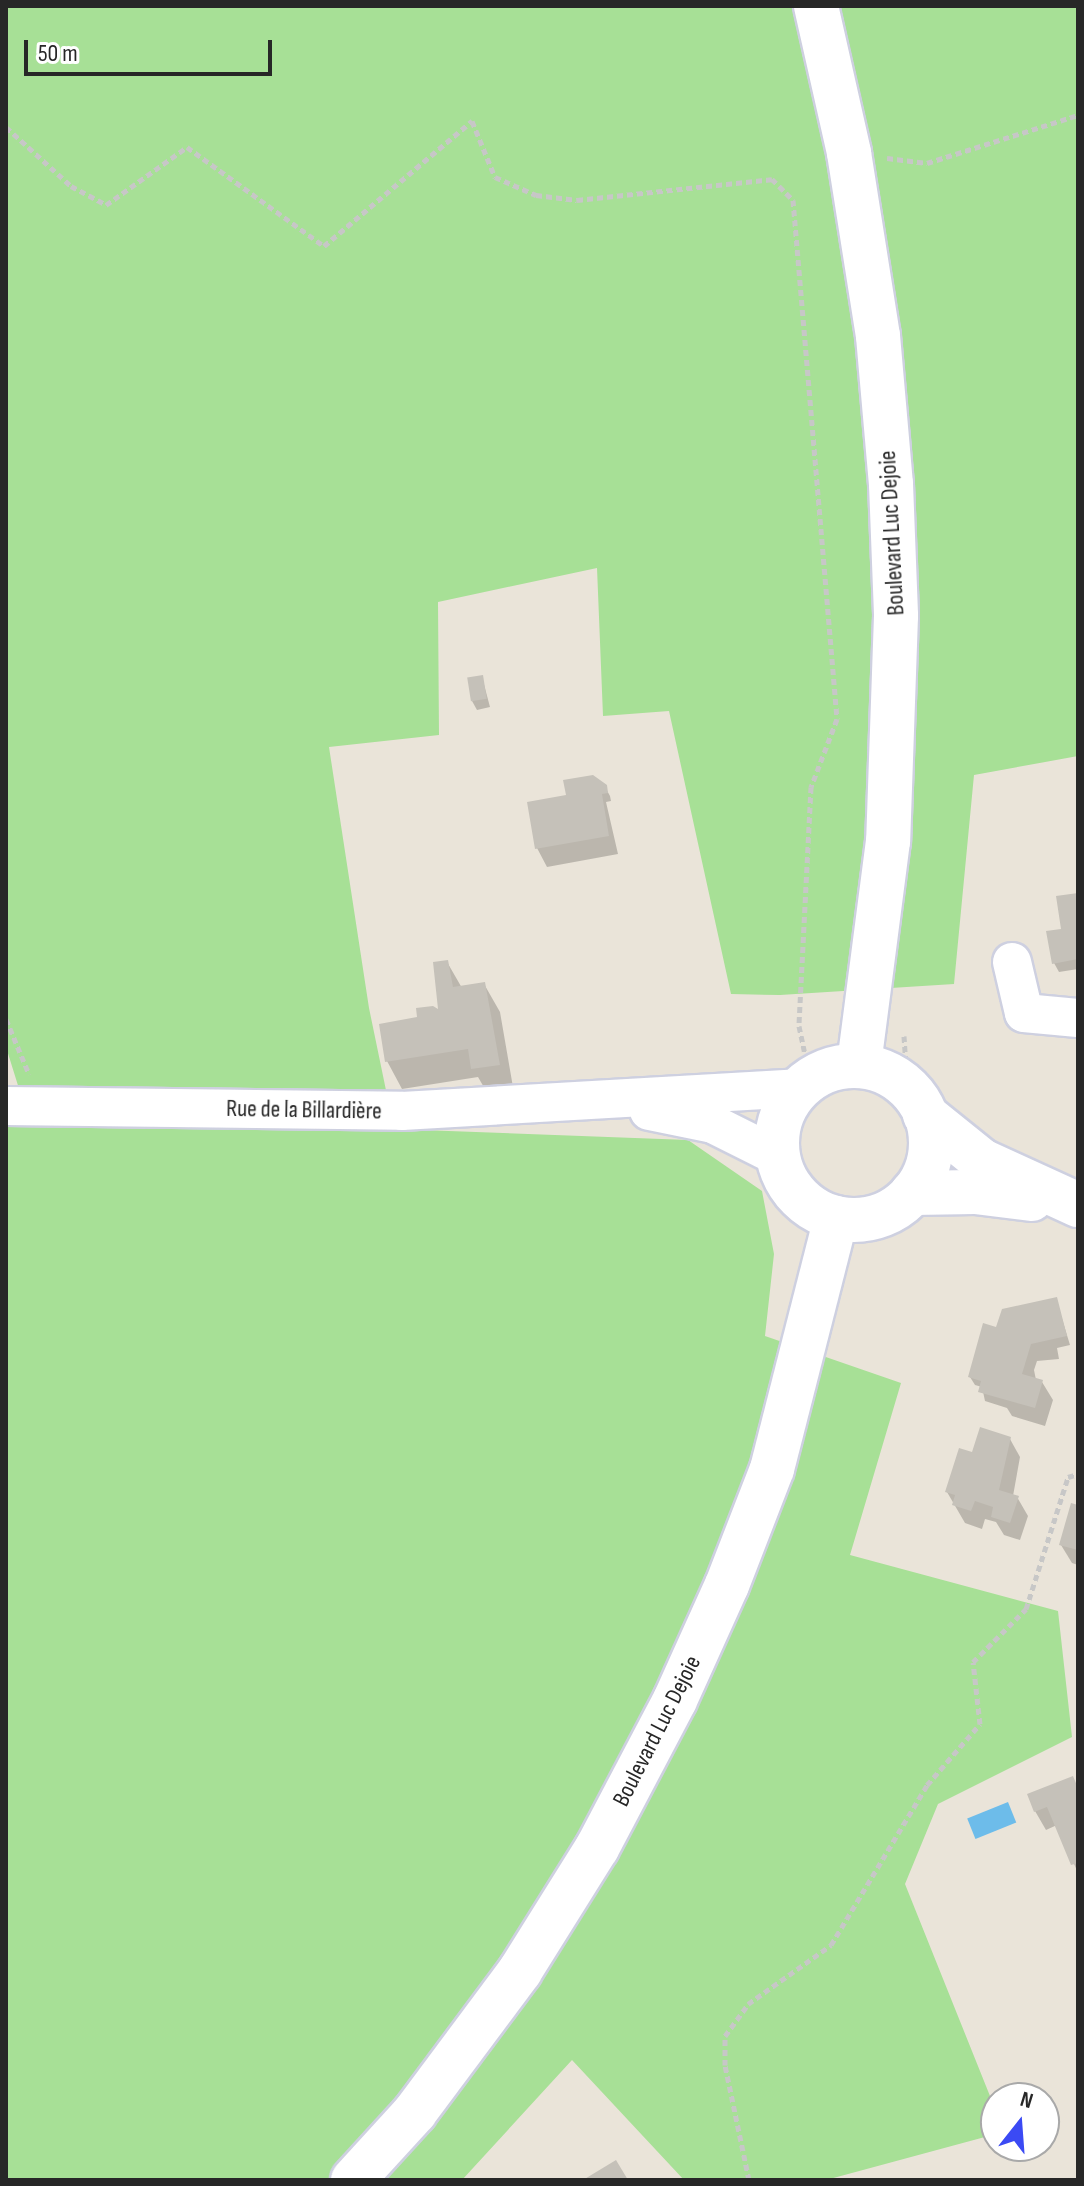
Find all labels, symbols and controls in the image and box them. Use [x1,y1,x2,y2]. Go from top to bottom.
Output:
scale bar [28,24,276,74]
text: 50 m [38,39,78,68]
street label: Boulevard Luc Dejoie [873,450,911,616]
street label: Rue de la Billardière [226,1094,382,1126]
street label: Boulevard Luc Dejoie [607,1651,707,1811]
north arrow [980,2082,1060,2162]
text: N [1017,2086,1036,2115]

